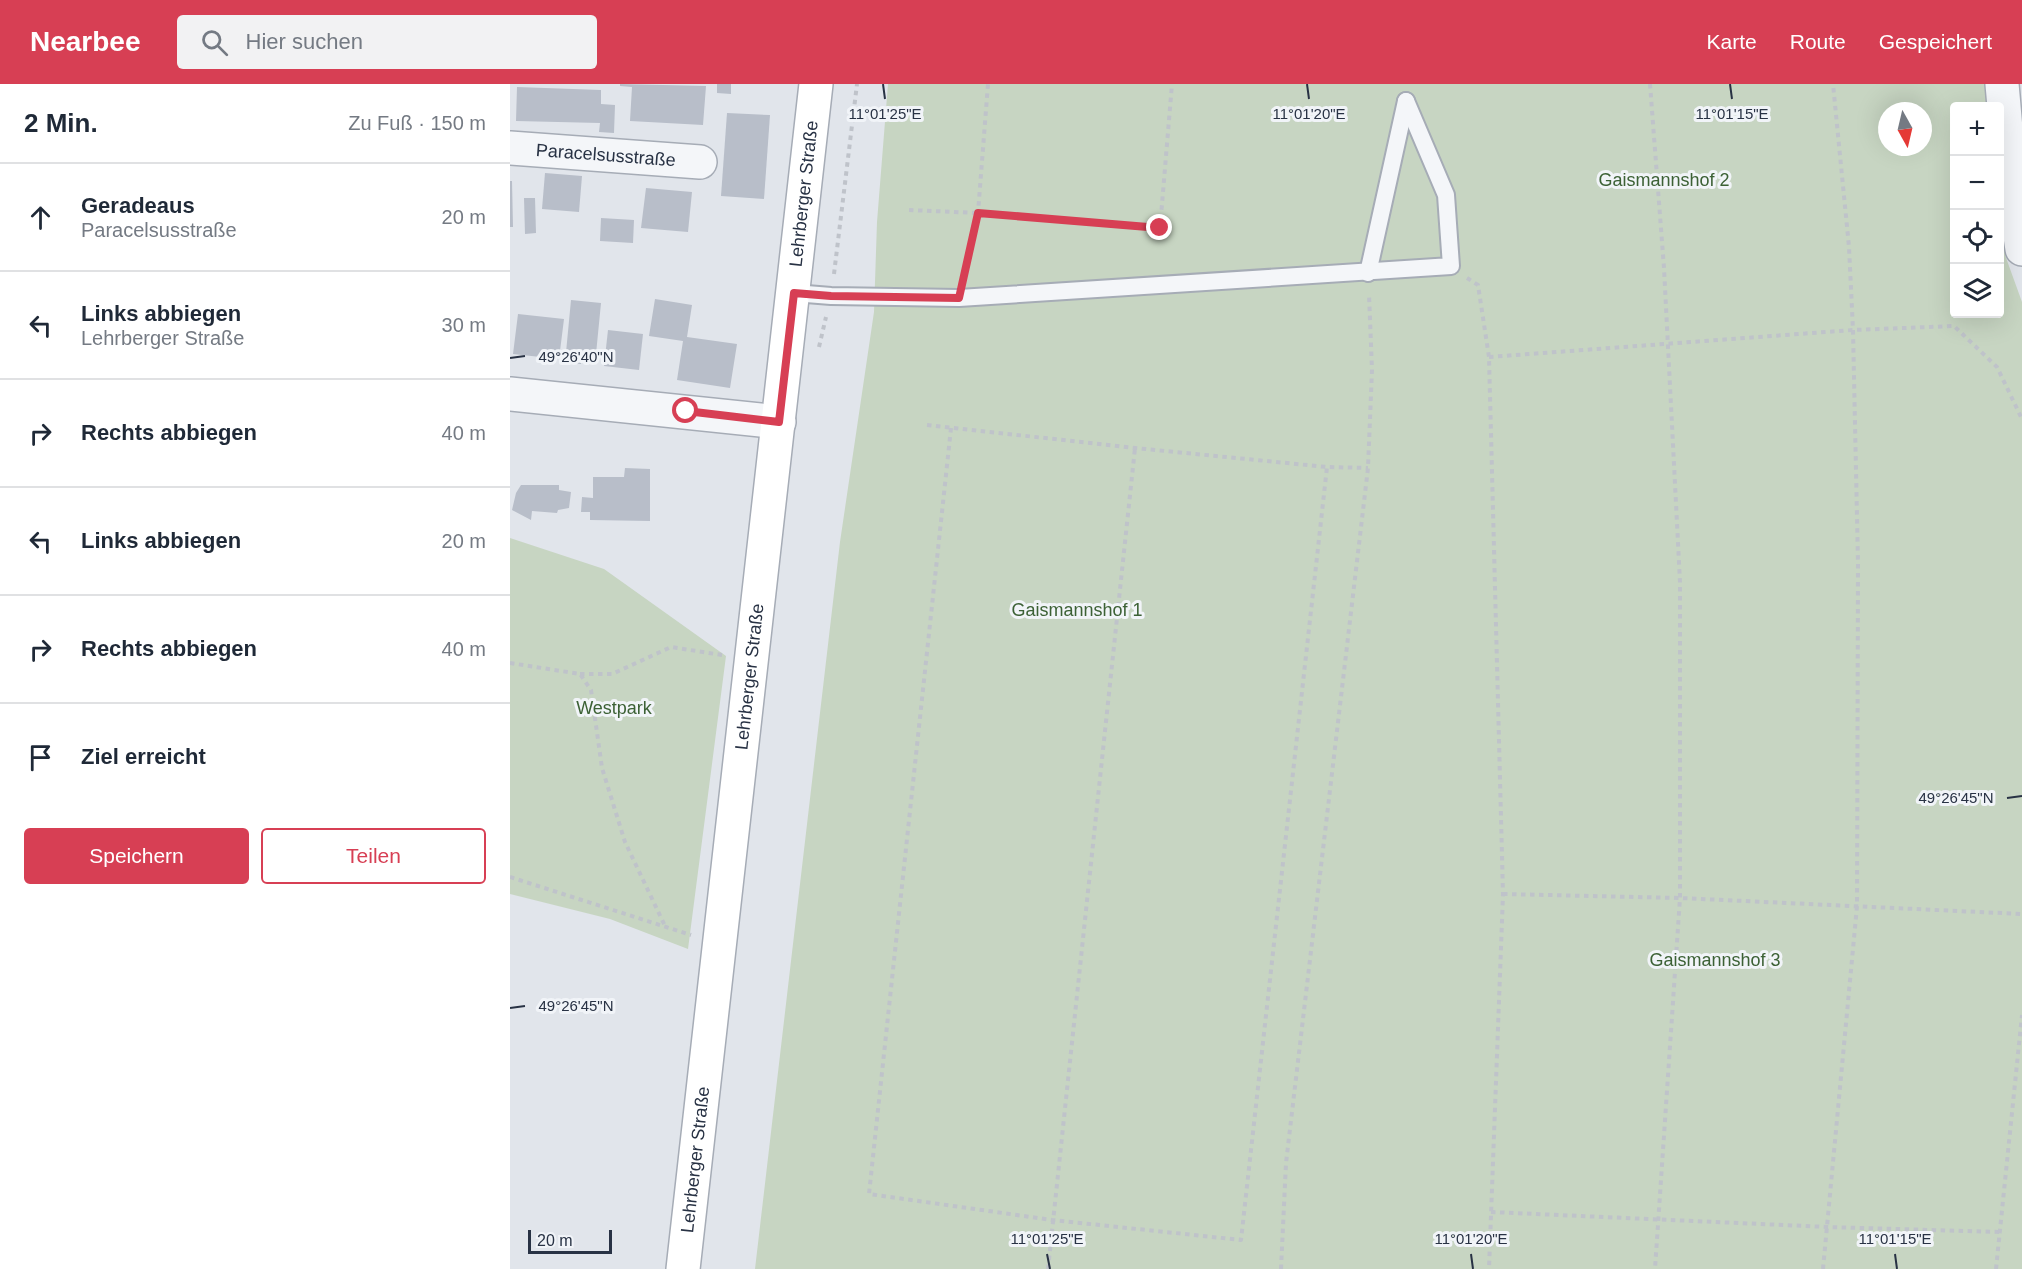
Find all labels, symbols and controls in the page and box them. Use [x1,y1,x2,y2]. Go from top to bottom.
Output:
search box [177,15,597,69]
text: Nearbee [30,26,141,57]
icon: search [198,26,231,59]
text: Hier suchen [246,29,363,54]
text: Karte [1707,30,1757,53]
text: Route [1790,30,1846,53]
text: Gespeichert [1879,30,1992,53]
north arrow [1878,102,1932,156]
map controls [1950,102,2004,318]
button: + [1950,102,2004,156]
text: 11°01'25"E [848,105,922,122]
text: 11°01'20"E [1272,105,1346,122]
text: 11°01'15"E [1695,105,1769,122]
text: 2 Min. [24,108,98,138]
text: Zu Fuß · 150 m [348,112,486,134]
street label: Lehrberger Straße [786,120,822,268]
street label: Paracelsusstraße [535,140,676,170]
button: − [1950,156,2004,210]
park label: Gaismannshof 2 [1598,170,1730,190]
text: Geradeaus [81,193,195,218]
icon: ahead [24,201,57,234]
text: 20 m [442,206,486,228]
button: locate [1950,210,2004,264]
route end [1146,214,1172,240]
text: Paracelsusstraße [81,219,237,241]
button: layers [1950,264,2004,318]
text: Links abbiegen [81,301,241,326]
icon: left [24,309,57,342]
text: 30 m [442,314,486,336]
text: Lehrberger Straße [81,327,244,349]
text: 49°26'40"N [538,348,614,365]
route start [672,397,698,423]
icon: right [24,417,57,450]
text: Rechts abbiegen [81,420,257,445]
text: 40 m [442,422,486,444]
icon: left [24,525,57,558]
text: Links abbiegen [81,528,241,553]
text: 20 m [442,530,486,552]
park label: Gaismannshof 1 [1011,600,1143,620]
street label: Lehrberger Straße [731,602,768,751]
icon: right [24,633,57,666]
text: Rechts abbiegen [81,636,257,661]
text: 40 m [442,638,486,660]
park label: Westpark [576,698,653,718]
icon: arrive [24,741,57,774]
text: Ziel erreicht [81,744,206,769]
text: 49°26'45"N [1918,789,1994,806]
button: Speichern [24,828,249,884]
button: Teilen [261,828,486,884]
park label: Gaismannshof 3 [1649,950,1781,970]
text: 49°26'45"N [538,997,614,1014]
street label: Lehrberger Straße [677,1085,713,1234]
scale bar [528,1227,612,1254]
text: 11°01'25"E [1010,1230,1084,1247]
text: 11°01'20"E [1434,1230,1508,1247]
text: 11°01'15"E [1858,1230,1932,1247]
text: 20 m [537,1232,573,1249]

